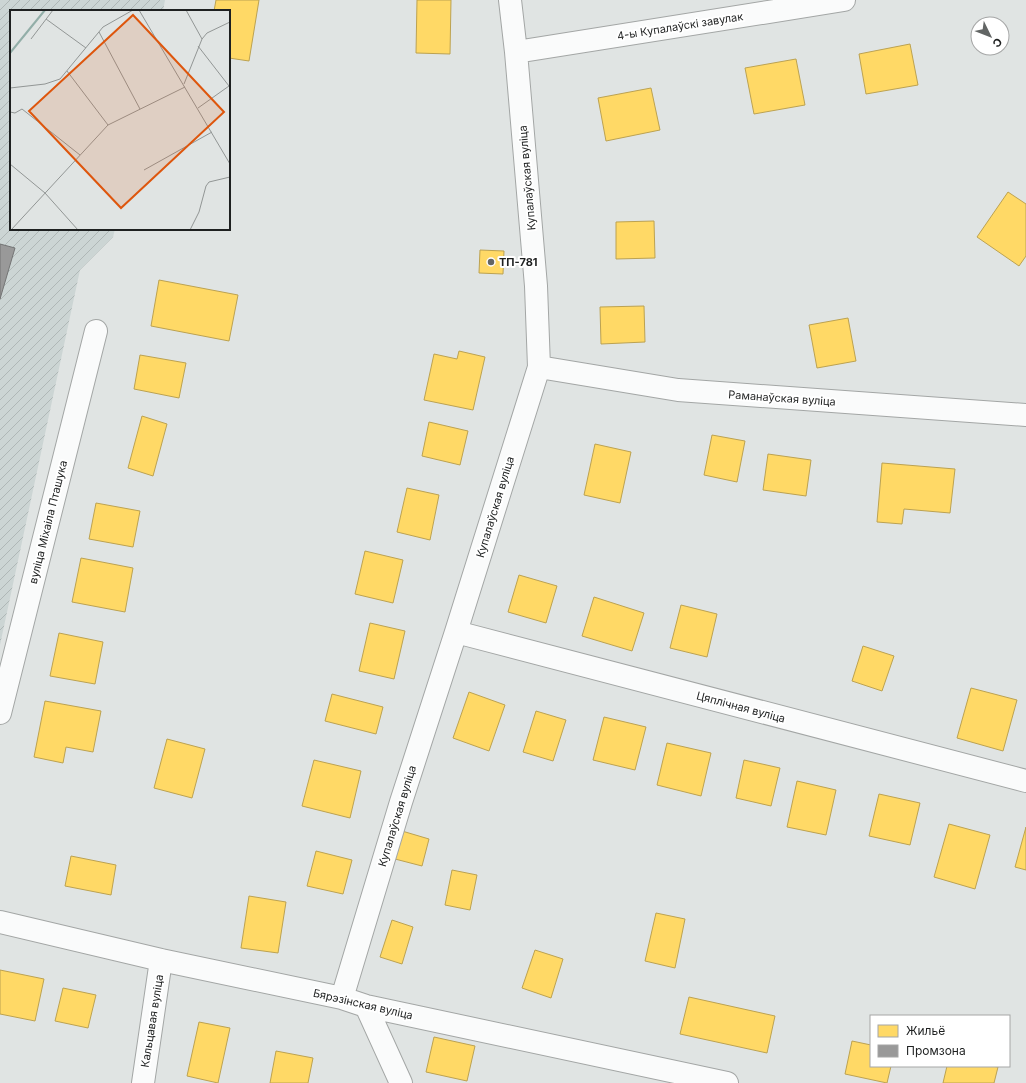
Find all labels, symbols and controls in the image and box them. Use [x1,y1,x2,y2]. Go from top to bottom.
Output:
street label: 4-ы Купалаўскі завулак [616,9,744,43]
inset map [10,10,230,230]
north arrow [970,16,1010,56]
text: С [989,35,1005,51]
street label: Купалаўская вуліца [515,125,539,231]
place label: ТП-781 [499,255,538,269]
marker: ТП-781 [486,257,496,267]
street label: Раманаўская вуліца [728,387,836,409]
street label: Купалаўская вуліца [473,455,517,559]
street label: вуліца Міхаіла Пташука [26,459,70,585]
street label: Цяплічная вуліца [695,688,787,726]
street label: Купалаўская вуліца [375,764,419,868]
street label: Кальцавая вуліца [138,973,166,1069]
street label: Бярэзінская вуліца [312,986,414,1022]
legend [870,1015,1010,1067]
text: Жильё [906,1023,945,1038]
text: Промзона [906,1043,966,1058]

